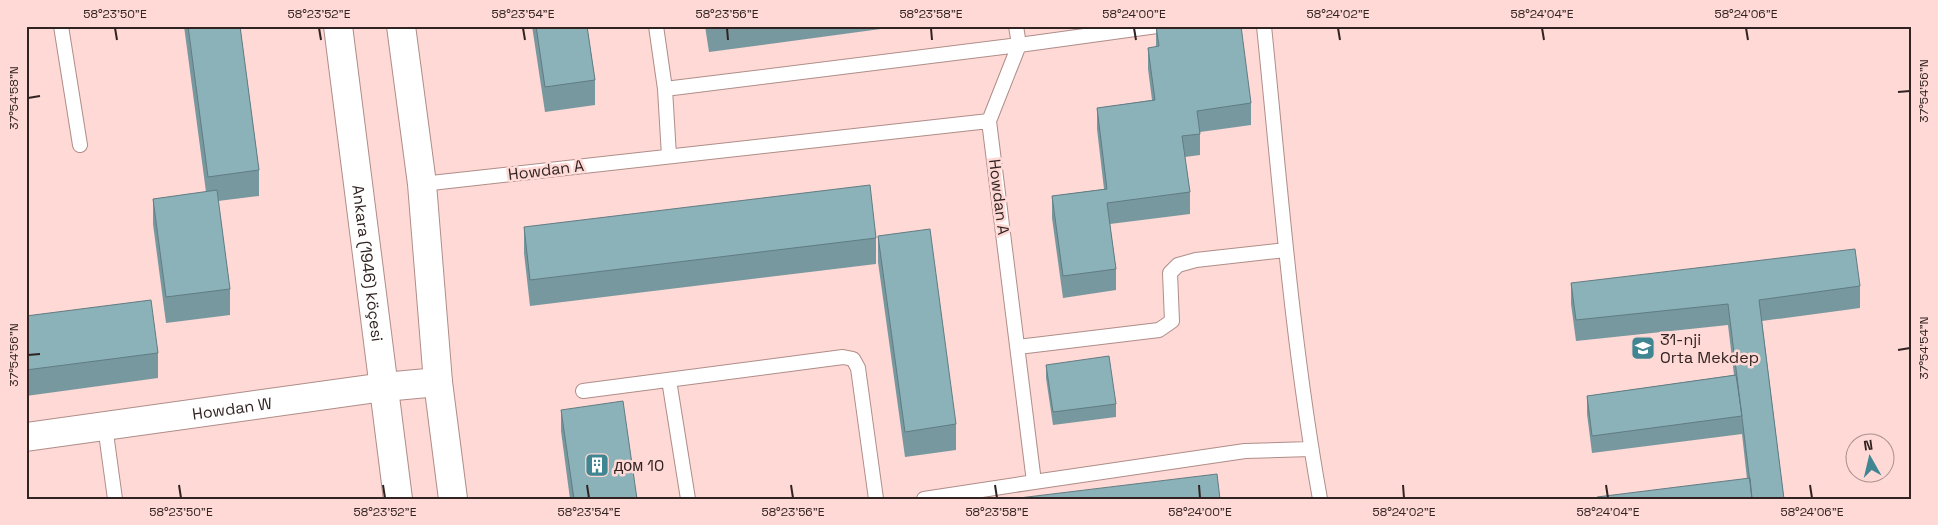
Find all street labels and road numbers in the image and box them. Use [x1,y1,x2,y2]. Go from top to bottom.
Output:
street label: Howdan A [507,155,585,185]
street label: Howdan A [984,158,1014,236]
street label: Ankara (1946) köçesi [348,183,388,343]
street label: Howdan W [191,392,273,424]

